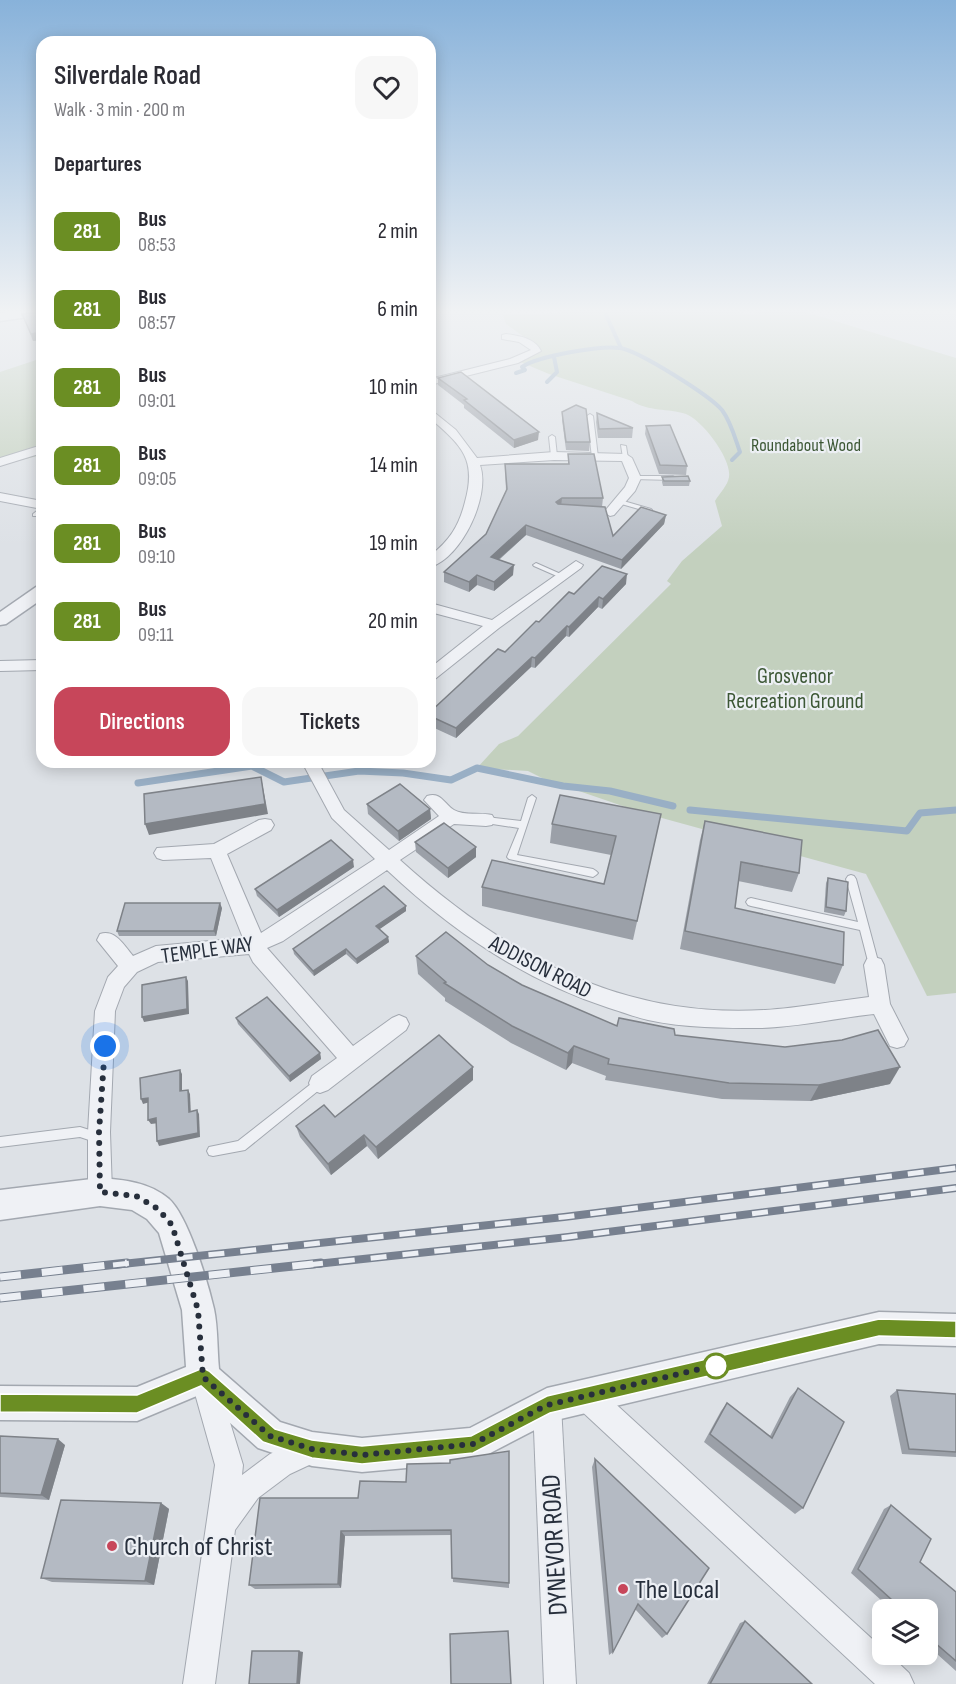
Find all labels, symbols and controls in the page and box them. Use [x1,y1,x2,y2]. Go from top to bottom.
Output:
button: heart [355,56,418,119]
text: Silverdale Road [54,59,201,92]
text: Walk · 3 min · 200 m [54,98,185,122]
text: Departures [54,151,142,178]
text: Bus [138,206,167,233]
text: 2 min [378,218,418,245]
text: 281 [73,219,101,244]
text: 08:53 [138,233,176,257]
text: Bus [138,284,167,311]
text: 6 min [377,296,418,323]
text: 281 [73,297,101,322]
text: 08:57 [138,311,175,335]
text: Bus [138,362,167,389]
text: 10 min [369,374,418,401]
text: 281 [73,375,101,400]
text: 09:01 [138,389,175,413]
park label: Roundabout Wood [751,435,861,456]
text: Bus [138,440,167,467]
text: 14 min [370,452,418,479]
text: 281 [73,453,101,478]
text: 09:05 [138,467,176,491]
text: Bus [138,518,167,545]
text: 19 min [369,530,418,557]
text: 281 [73,531,101,556]
text: 09:10 [138,545,175,569]
text: Bus [138,596,167,623]
text: 20 min [368,608,418,635]
text: 281 [73,609,101,634]
text: 09:11 [138,623,174,647]
park label: Grosvenor Recreation Ground [726,663,864,715]
button: Directions [54,687,230,756]
button: Tickets [242,687,418,756]
street label: ADDISON ROAD [484,930,596,1005]
street label: TEMPLE WAY [160,931,255,970]
your location [90,1031,120,1061]
unlabelled marker [703,1353,729,1379]
street label: DYNEVOR ROAD [535,1474,575,1616]
place label: Church of Christ [124,1531,272,1563]
marker: Church of Christ [105,1539,119,1553]
place label: The Local [635,1574,719,1606]
marker: The Local [616,1582,630,1596]
map controls [872,1599,938,1665]
button: layers [872,1599,938,1665]

